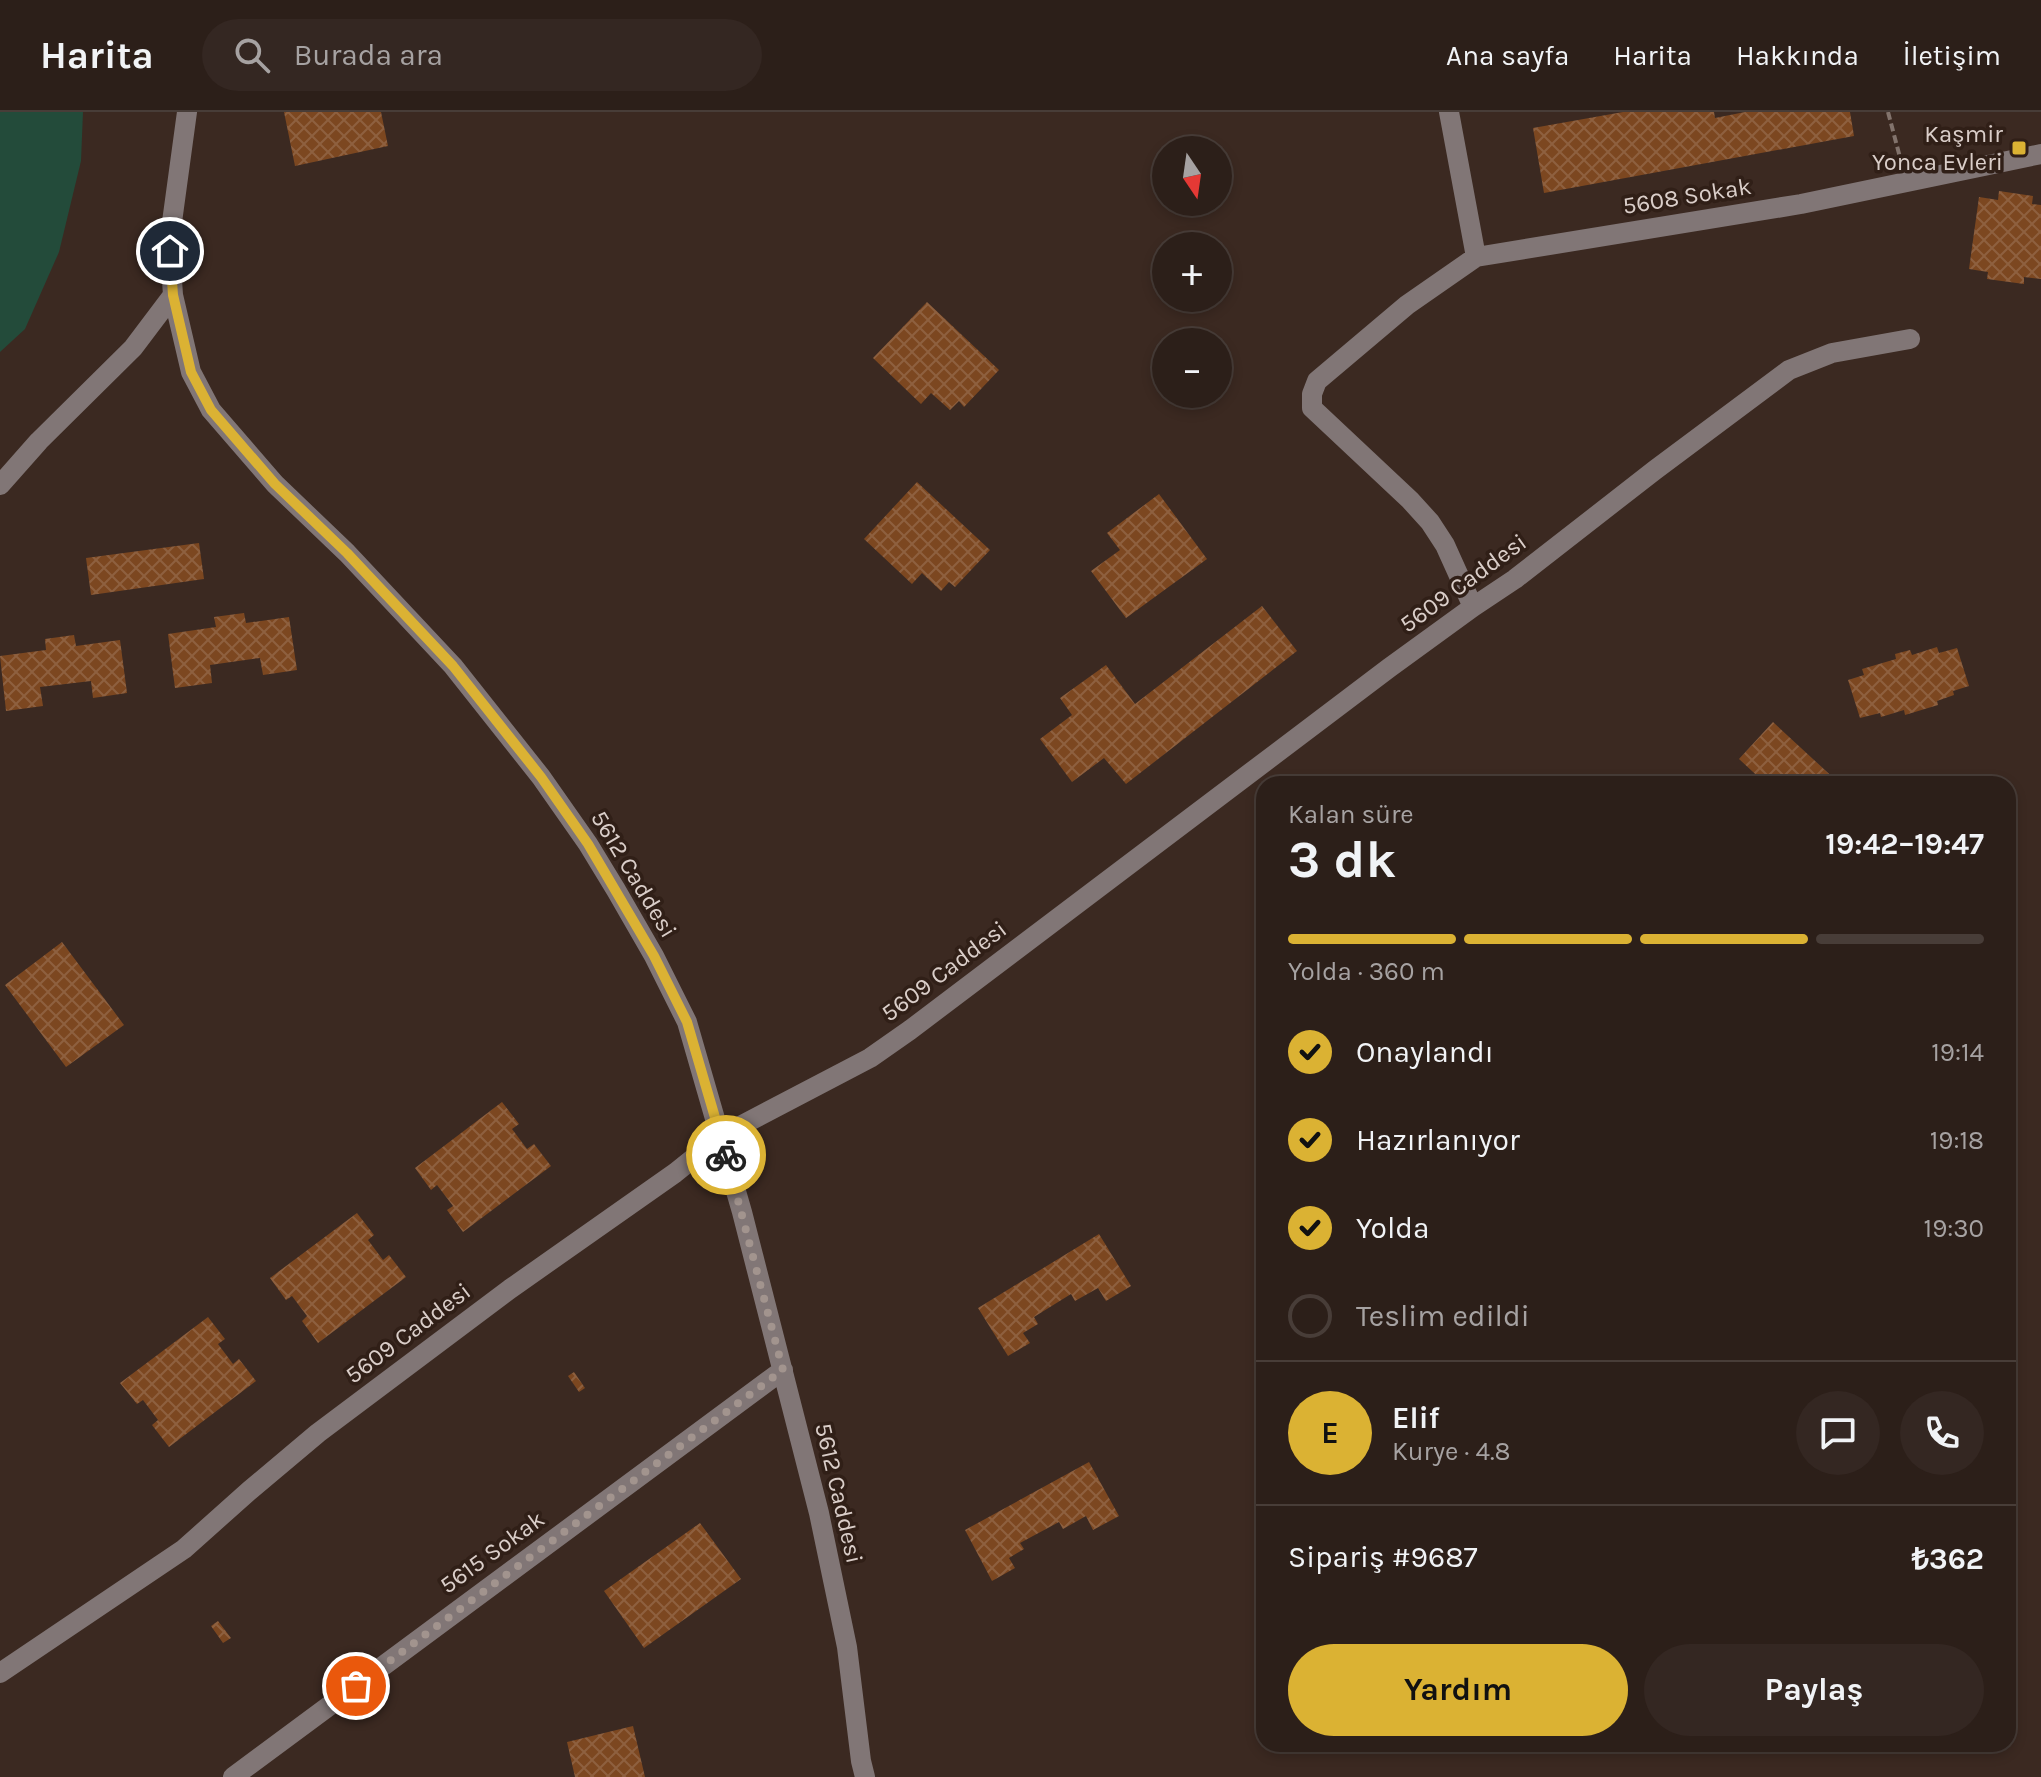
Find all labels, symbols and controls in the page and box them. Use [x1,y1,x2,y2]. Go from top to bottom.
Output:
search box [202,19,762,91]
text: Harita [40,33,154,78]
icon: search [230,33,274,77]
text: Burada ara [294,37,443,73]
text: Ana sayfa [1446,39,1569,72]
text: Harita [1613,39,1692,72]
text: Hakkında [1736,39,1859,72]
text: İletişim [1903,39,2001,72]
place label: Kaşmir Yonca Evleri [1872,120,2003,176]
north arrow [1152,136,1232,216]
map controls [1152,136,1232,408]
marker: Kaşmir Yonca Evleri [2010,139,2028,157]
street label: 5608 Sokak [1621,172,1753,220]
pin [136,217,204,285]
icon: home [148,229,192,273]
button: + [1152,232,1232,312]
button: − [1152,328,1232,408]
street label: 5609 Caddesi [1394,528,1532,638]
text: Kalan süre [1288,799,1414,830]
street label: 5612 Caddesi [585,805,683,943]
text: 19:42–19:47 [1825,826,1984,862]
text: 3 dk [1288,829,1396,890]
street label: 5609 Caddesi [876,915,1012,1027]
text: Yolda · 360 m [1288,956,1445,987]
icon: check [1288,1030,1332,1074]
text: Onaylandı [1356,1034,1494,1070]
text: 19:14 [1931,1037,1984,1068]
courier [686,1115,766,1195]
icon: check [1288,1118,1332,1162]
text: Hazırlanıyor [1356,1122,1520,1158]
text: 19:18 [1930,1125,1984,1156]
icon: bike [704,1133,748,1177]
icon: check [1288,1206,1332,1250]
text: Yolda [1356,1210,1430,1246]
text: 19:30 [1924,1213,1984,1244]
street label: 5609 Caddesi [340,1277,476,1389]
text: Teslim edildi [1356,1298,1530,1334]
button: chat [1796,1391,1880,1475]
button: phone [1900,1391,1984,1475]
text: Elif [1392,1400,1440,1436]
text: E [1321,1415,1339,1451]
street label: 5612 Caddesi [809,1420,869,1566]
text: Kurye · 4.8 [1392,1436,1511,1467]
street label: 5615 Sokak [434,1505,550,1599]
text: Sipariş #9687 [1288,1539,1478,1575]
text: ₺362 [1912,1541,1984,1577]
button: Yardım [1288,1644,1628,1736]
button: Paylaş [1644,1644,1984,1736]
pin [322,1652,390,1720]
icon: bag [334,1664,378,1708]

